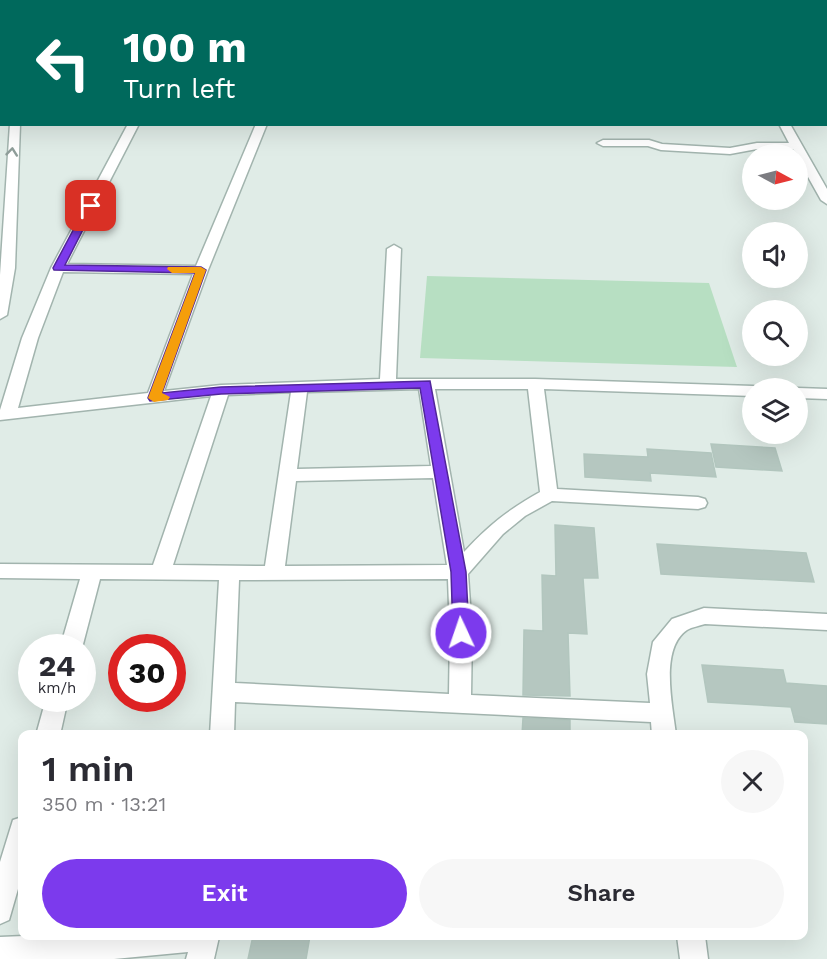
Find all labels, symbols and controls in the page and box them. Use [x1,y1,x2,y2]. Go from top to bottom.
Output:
text: 100 m [123,23,247,72]
icon: left [24,24,102,102]
text: Turn left [123,73,235,105]
north arrow [742,144,808,210]
map controls [742,144,808,444]
one-way arrow [5,147,18,157]
pin [65,180,116,231]
icon: arrive [74,189,107,222]
button: sound [742,222,808,288]
button: search [742,300,808,366]
button: layers [742,378,808,444]
position arrow [429,601,493,665]
speed limit sign: 30 [108,634,186,712]
text: 24 [39,648,75,683]
text: km/h [38,679,76,697]
text: 1 min [42,748,134,790]
button: close [721,750,784,813]
text: 350 m · 13:21 [42,792,166,816]
button: Exit [42,859,407,928]
button: Share [419,859,784,928]

